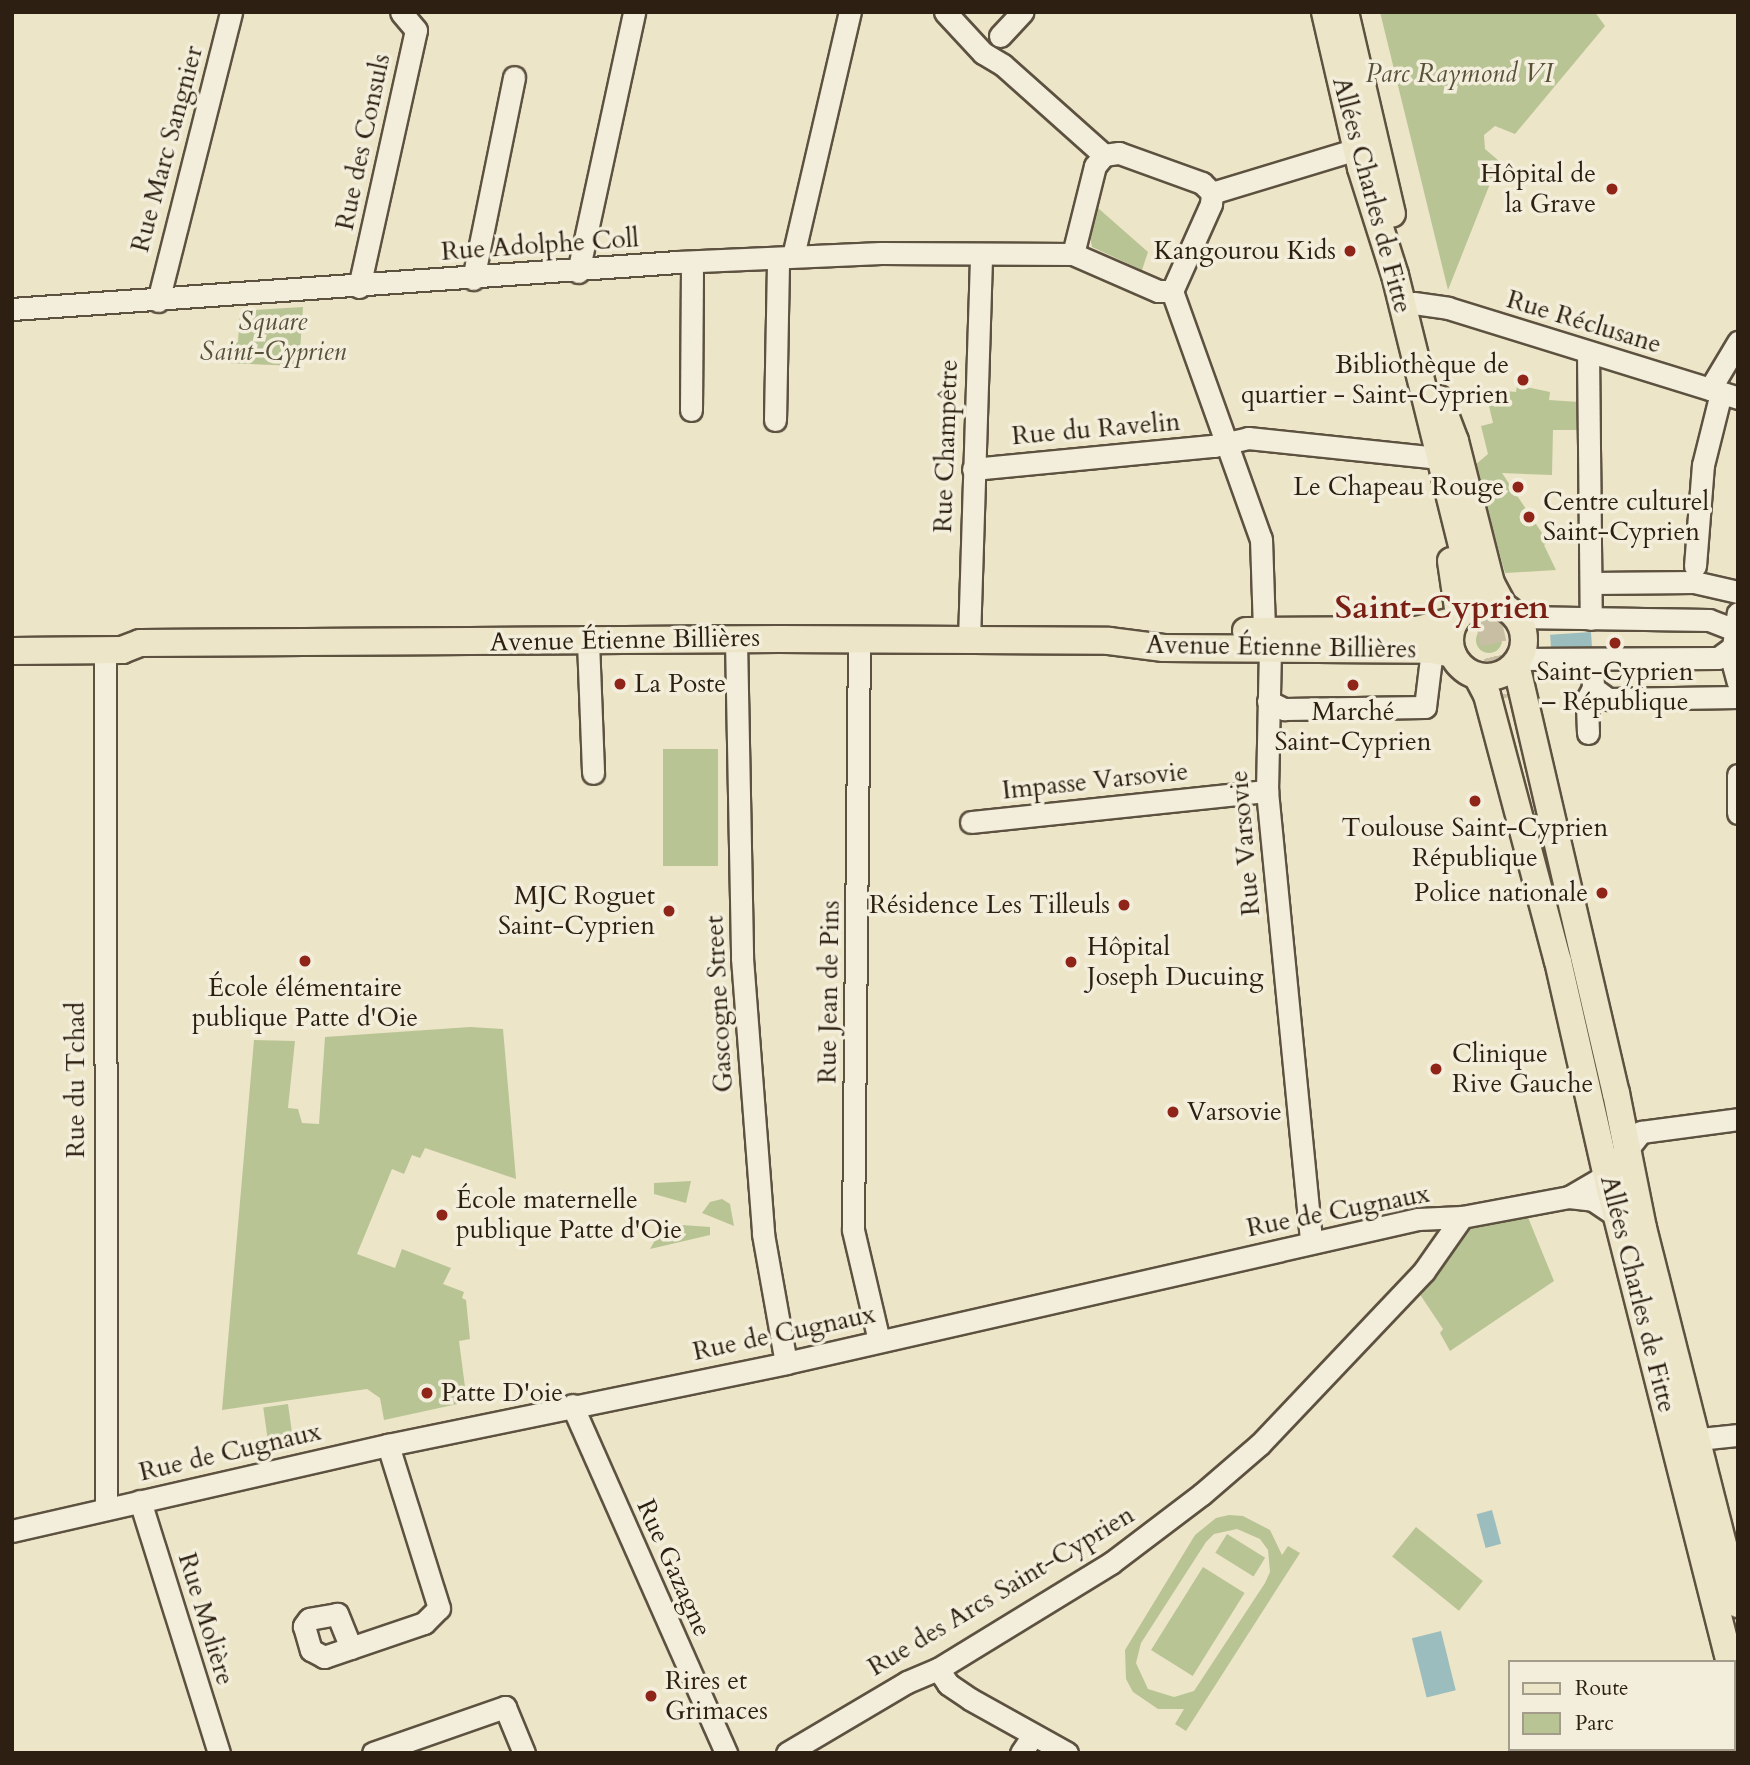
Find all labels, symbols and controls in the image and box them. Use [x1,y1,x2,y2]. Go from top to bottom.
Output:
street label: Rue Marc Sangnier [124,43,210,255]
street label: Rue des Consuls [329,51,397,233]
park label: Parc Raymond VI [1365,58,1553,90]
street label: Allées Charles de Fitte [1325,74,1419,316]
place label: Hôpital de la Grave [1480,158,1596,220]
marker: Hôpital de la Grave [1602,179,1622,199]
street label: Rue Adolphe Coll [440,223,640,267]
place label: Kangourou Kids [1154,235,1336,267]
marker: Kangourou Kids [1342,243,1358,259]
street label: Rue Réclusane [1503,284,1665,360]
park label: Square Saint-Cyprien [200,306,346,368]
place label: Bibliothèque de quartier - Saint-Cyprien [1241,349,1509,410]
street label: Rue Champêtre [927,359,965,533]
marker: Bibliothèque de quartier - Saint-Cyprien [1515,372,1531,388]
street label: Rue du Ravelin [1010,406,1182,452]
place label: Le Chapeau Rouge [1293,471,1504,503]
marker: Le Chapeau Rouge [1510,479,1526,495]
place label: Centre culturel Saint-Cyprien [1543,486,1709,548]
marker: Centre culturel Saint-Cyprien [1521,509,1537,525]
district label: Saint-Cyprien [1335,588,1549,628]
street label: Avenue Étienne Billières [490,622,760,658]
street label: Avenue Étienne Billières [1146,629,1416,665]
marker: Saint-Cyprien – République [1605,633,1625,653]
place label: Saint-Cyprien – République [1537,656,1693,718]
place label: La Poste [634,668,726,700]
marker: La Poste [612,676,628,692]
marker: Marché Saint-Cyprien [1345,677,1361,693]
place label: Marché Saint-Cyprien [1275,696,1431,758]
street label: Impasse Varsovie [1000,756,1190,806]
street label: Rue Varsovie [1223,769,1267,917]
marker: Toulouse Saint-Cyprien République [1467,793,1483,809]
place label: Toulouse Saint-Cyprien République [1342,812,1608,874]
place label: Police nationale [1414,877,1588,909]
place label: MJC Roguet Saint-Cyprien [498,880,655,942]
marker: Police nationale [1594,885,1610,901]
place label: Résidence Les Tilleuls [869,889,1110,921]
marker: Résidence Les Tilleuls [1116,897,1132,913]
street label: Rue Jean de Pins [812,900,846,1084]
marker: MJC Roguet Saint-Cyprien [661,903,677,919]
street label: Gascogne Street [699,915,739,1093]
place label: Hôpital Joseph Ducuing [1087,931,1264,992]
marker: Hôpital Joseph Ducuing [1061,952,1081,972]
marker: École élémentaire publique Patte d'Oie [297,953,313,969]
place label: École élémentaire publique Patte d'Oie [192,972,418,1034]
street label: Rue du Tchad [60,1002,92,1158]
place label: Clinique Rive Gauche [1452,1038,1593,1100]
marker: Clinique Rive Gauche [1426,1059,1446,1079]
place label: Varsovie [1187,1096,1282,1128]
marker: Varsovie [1165,1104,1181,1120]
street label: Allées Charles de Fitte [1593,1172,1683,1416]
street label: Rue de Cugnaux [1244,1178,1432,1244]
place label: École maternelle publique Patte d'Oie [456,1184,682,1246]
marker: École maternelle publique Patte d'Oie [434,1207,450,1223]
street label: Rue de Cugnaux [690,1298,878,1368]
place label: Patte D'oie [441,1377,563,1409]
marker: Patte D'oie [419,1385,435,1401]
street label: Rue de Cugnaux [136,1416,324,1488]
street label: Rue Gazagne [630,1495,718,1641]
street label: Rue des Arcs Saint-Cyprien [862,1499,1140,1683]
street label: Rue Molière [171,1549,241,1689]
legend [1508,1660,1736,1751]
place label: Rires et Grimaces [665,1665,768,1726]
text: Route [1575,1674,1629,1703]
marker: Rires et Grimaces [643,1688,659,1704]
text: Parc [1575,1709,1614,1738]

